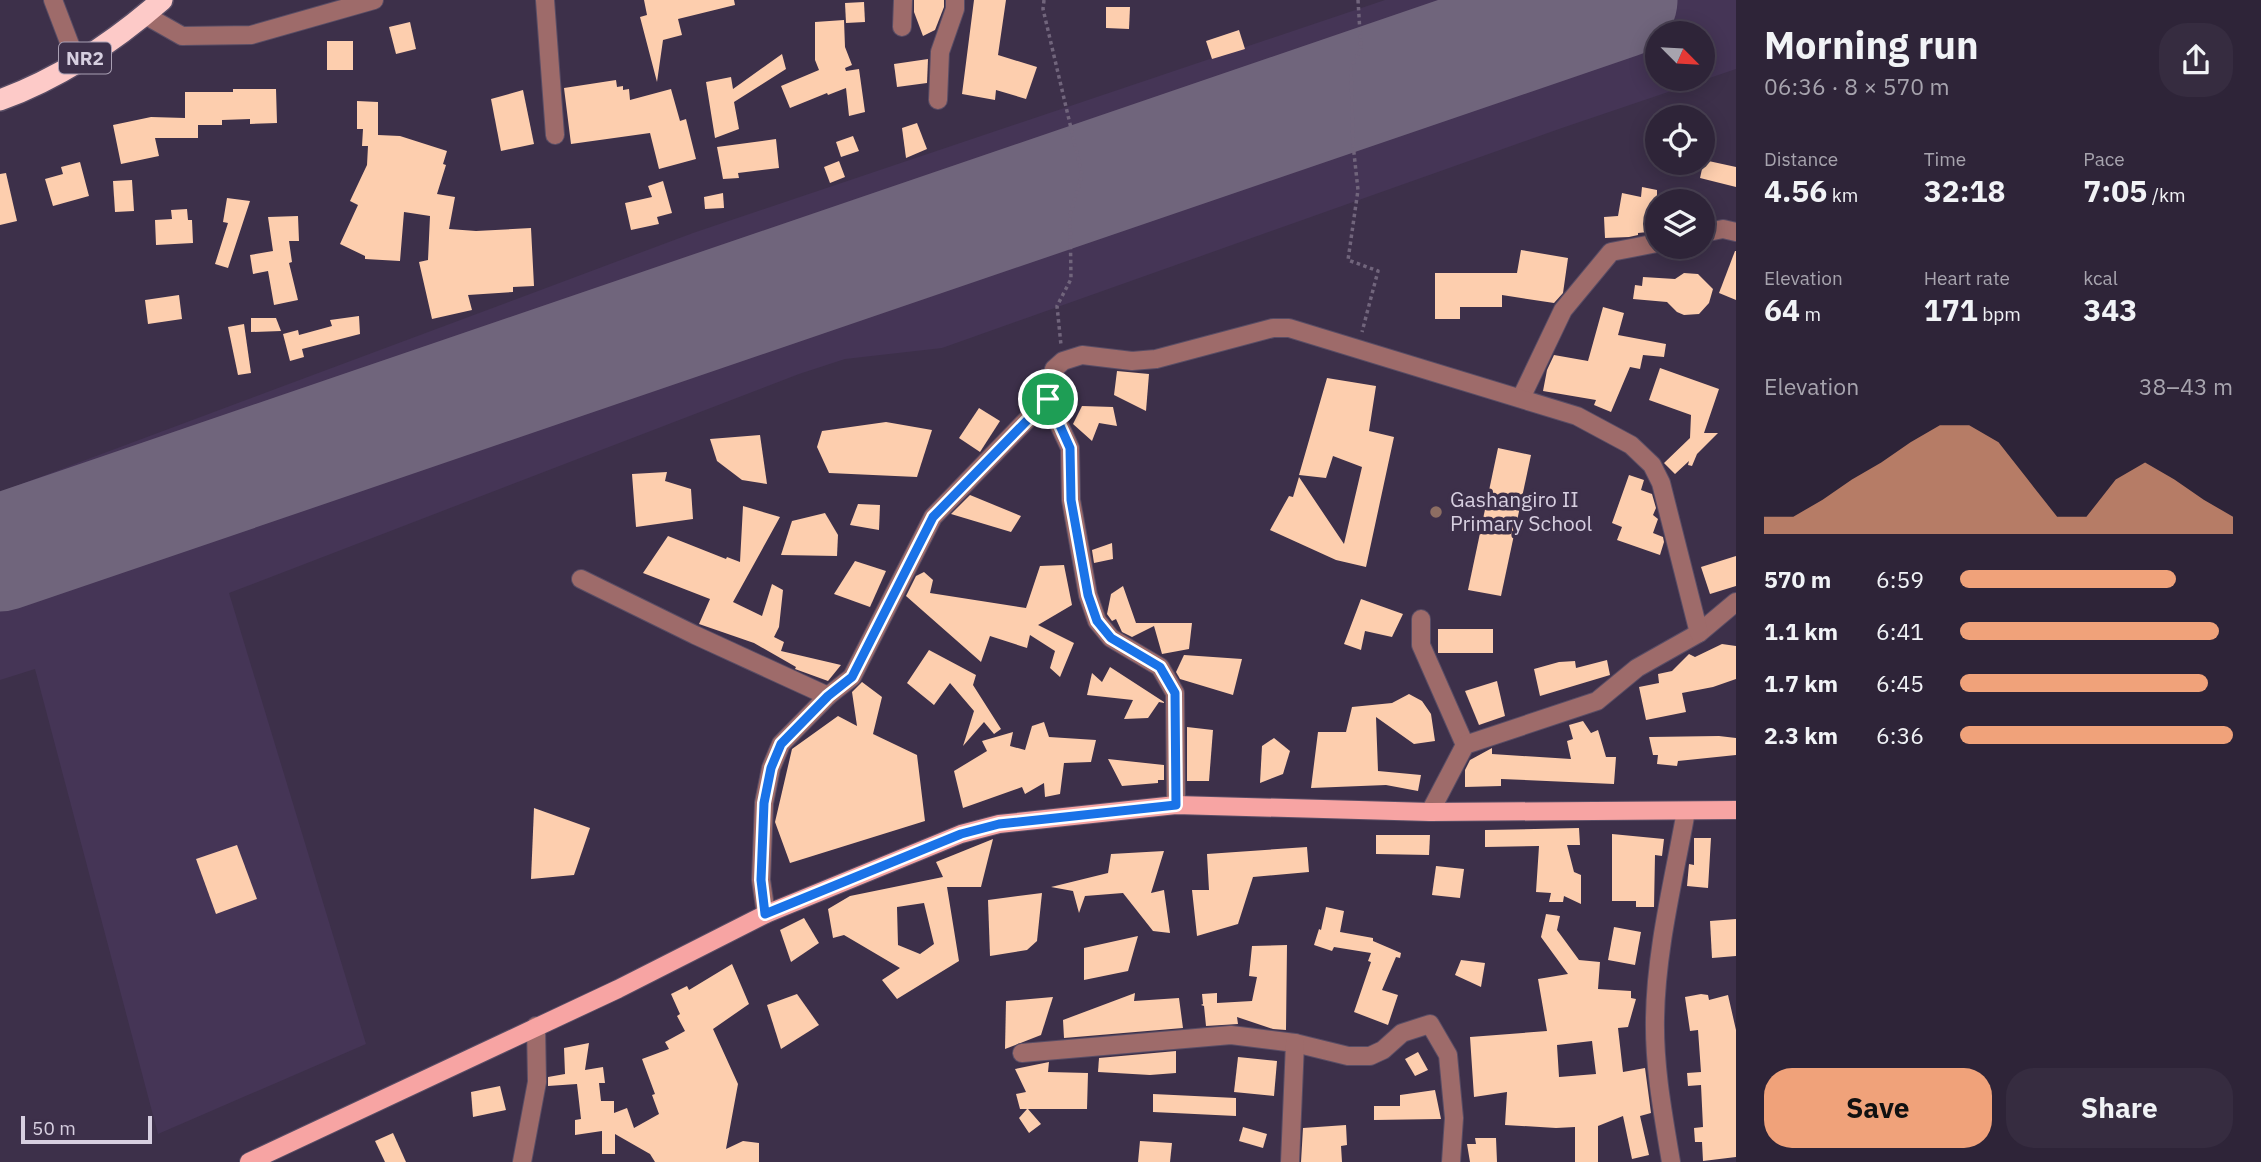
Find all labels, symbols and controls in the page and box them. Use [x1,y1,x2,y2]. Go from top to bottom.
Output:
text: Morning run [1764,20,1979,69]
north arrow [1645,21,1715,91]
map controls [1645,21,1715,259]
button: share [2159,23,2233,97]
road number: NR2 [59,43,111,74]
text: 06:36 · 8 × 570 m [1764,71,1950,101]
button: locate [1645,105,1715,175]
text: Distance [1764,147,1838,171]
text: Time [1924,147,1966,171]
text: Pace [2083,147,2125,171]
text: 4.56 [1764,171,1827,210]
text: 32:18 [1924,171,2006,210]
text: 7:05 [2083,171,2147,210]
text: km [1827,183,1858,207]
text: /km [2147,183,2186,207]
button: layers [1645,189,1715,259]
text: Elevation [1764,266,1843,290]
text: Heart rate [1924,266,2010,290]
text: kcal [2083,266,2118,290]
text: 64 [1764,290,1800,329]
text: 171 [1924,290,1978,329]
text: 343 [2083,290,2137,329]
text: m [1800,302,1821,326]
text: bpm [1978,302,2021,326]
pin [1018,369,1078,429]
text: Elevation [1764,371,1859,401]
text: 38–43 m [2139,371,2233,401]
icon: arrive [1029,380,1067,418]
place label: Gashangiro II Primary School [1450,485,1593,537]
marker: Gashangiro II Primary School [1428,504,1444,520]
text: 570 m [1764,564,1831,594]
text: 6:59 [1876,564,1924,594]
text: 1.1 km [1764,616,1838,646]
text: 6:41 [1876,616,1924,646]
text: 1.7 km [1764,668,1838,698]
text: 6:45 [1876,668,1924,698]
text: 2.3 km [1764,720,1838,750]
text: 6:36 [1876,720,1924,750]
button: Save [1764,1068,1992,1148]
button: Share [2006,1068,2233,1148]
scale bar [21,1113,152,1145]
text: 50 m [32,1116,76,1140]

